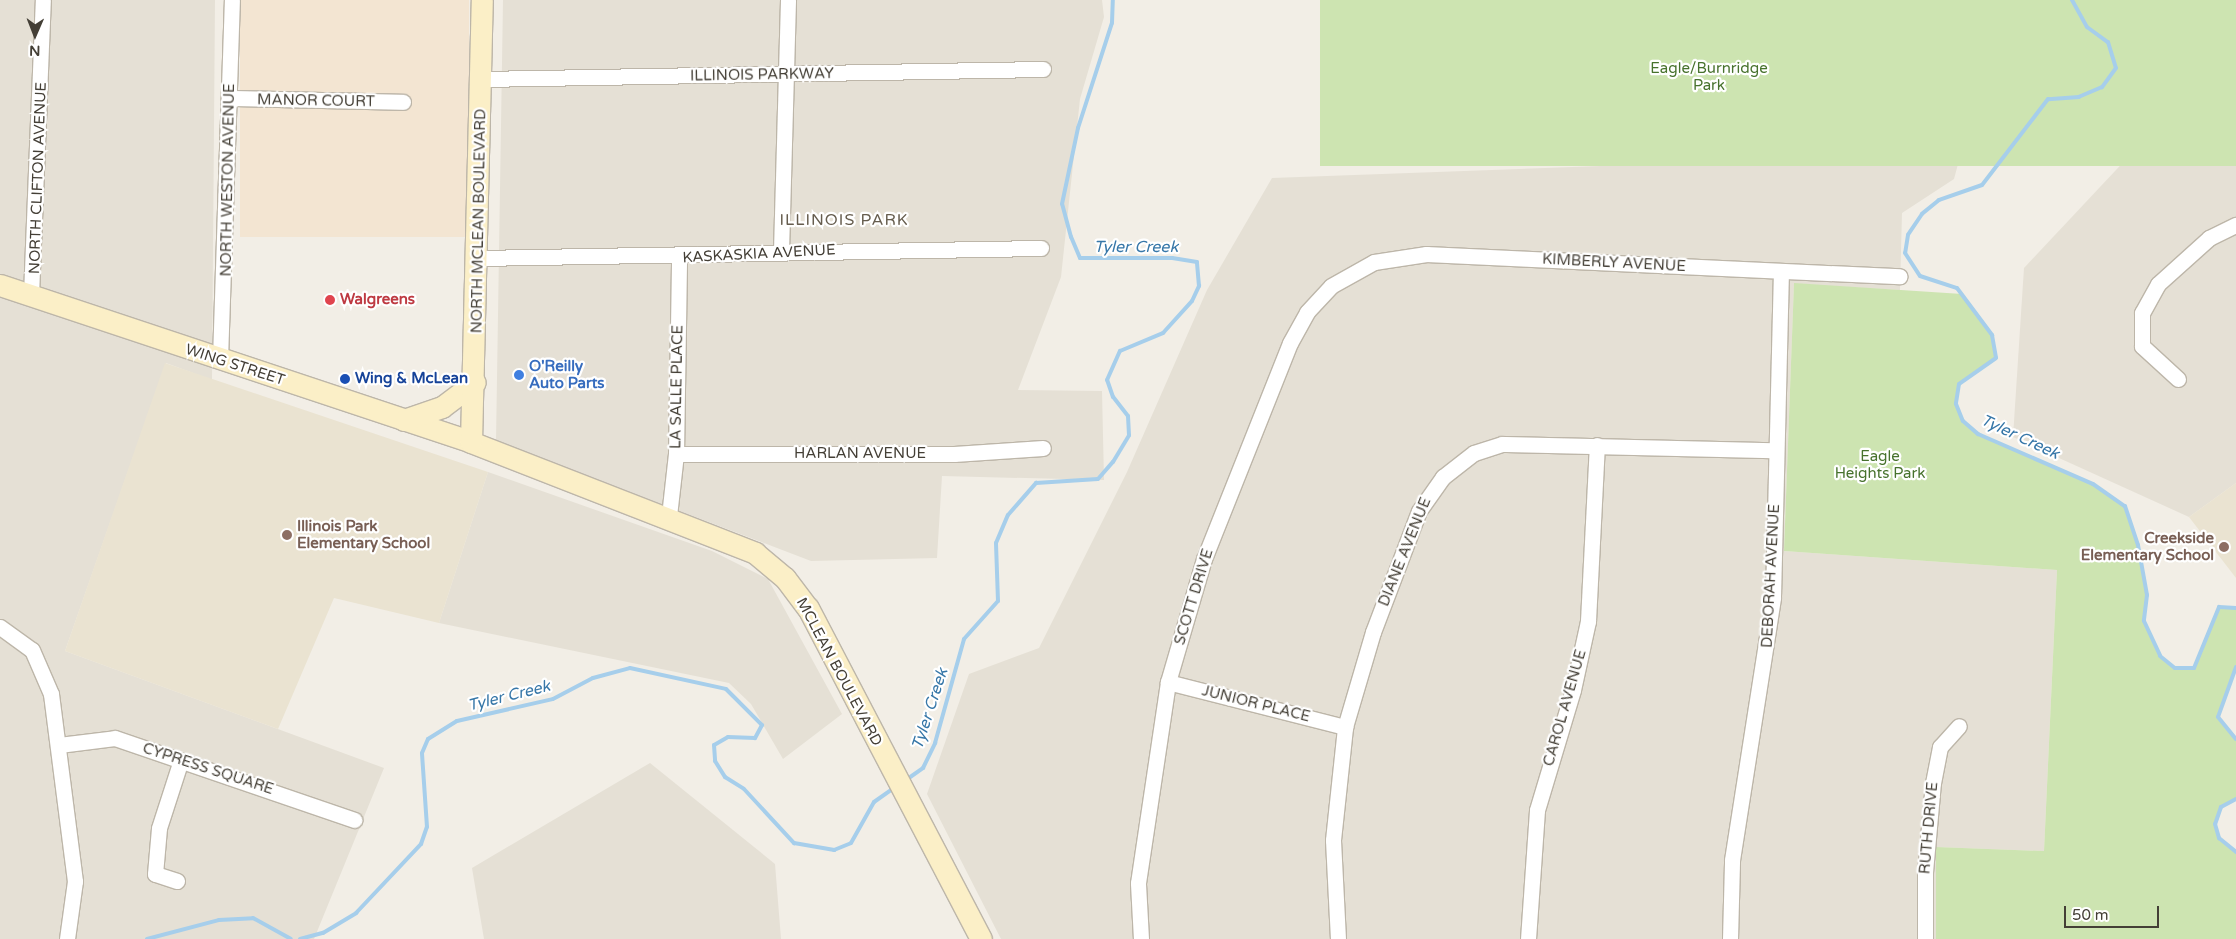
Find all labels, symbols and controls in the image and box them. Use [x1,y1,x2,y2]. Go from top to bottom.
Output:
north arrow [10,10,60,60]
text: N [29,42,41,59]
park label: Eagle/Burnridge Park [1650,59,1768,94]
street label: ILLINOIS PARKWAY [690,65,834,85]
street label: NORTH CLIFTON AVENUE [26,82,50,274]
street label: NORTH WESTON AVENUE [217,83,239,277]
street label: MANOR COURT [257,91,375,111]
street label: NORTH MCLEAN BOULEVARD [468,109,490,333]
district label: ILLINOIS PARK [778,210,910,230]
water label: Tyler Creek [1094,237,1178,257]
street label: KASKASKIA AVENUE [682,241,836,267]
street label: KIMBERLY AVENUE [1542,250,1686,276]
place label: Walgreens [340,291,415,309]
marker: Walgreens [324,294,336,306]
street label: LA SALLE PLACE [667,325,687,449]
street label: WING STREET [183,340,287,390]
place label: O'Reilly Auto Parts [529,357,605,392]
marker: O'Reilly Auto Parts [513,369,525,381]
place label: Wing & McLean [355,370,468,388]
marker: Wing & McLean [339,373,351,385]
water label: Tyler Creek [1978,410,2062,464]
street label: HARLAN AVENUE [794,445,926,463]
park label: Eagle Heights Park [1835,447,1925,482]
street label: DIANE AVENUE [1375,495,1435,609]
street label: DEBORAH AVENUE [1758,504,1784,648]
place label: Illinois Park Elementary School [297,517,430,552]
marker: Illinois Park Elementary School [281,529,293,541]
place label: Creekside Elementary School [2081,529,2214,564]
marker: Creekside Elementary School [2218,541,2230,553]
street label: SCOTT DRIVE [1171,547,1217,647]
street label: MCLEAN BOULEVARD [792,595,886,749]
street label: CAROL AVENUE [1540,648,1590,768]
water label: Tyler Creek [908,666,952,752]
water label: Tyler Creek [466,676,552,716]
street label: JUNIOR PLACE [1200,682,1312,726]
street label: CYPRESS SQUARE [140,739,276,799]
street label: RUTH DRIVE [1916,781,1942,875]
scale bar [2066,896,2161,928]
text: 50 m [2072,906,2109,924]

